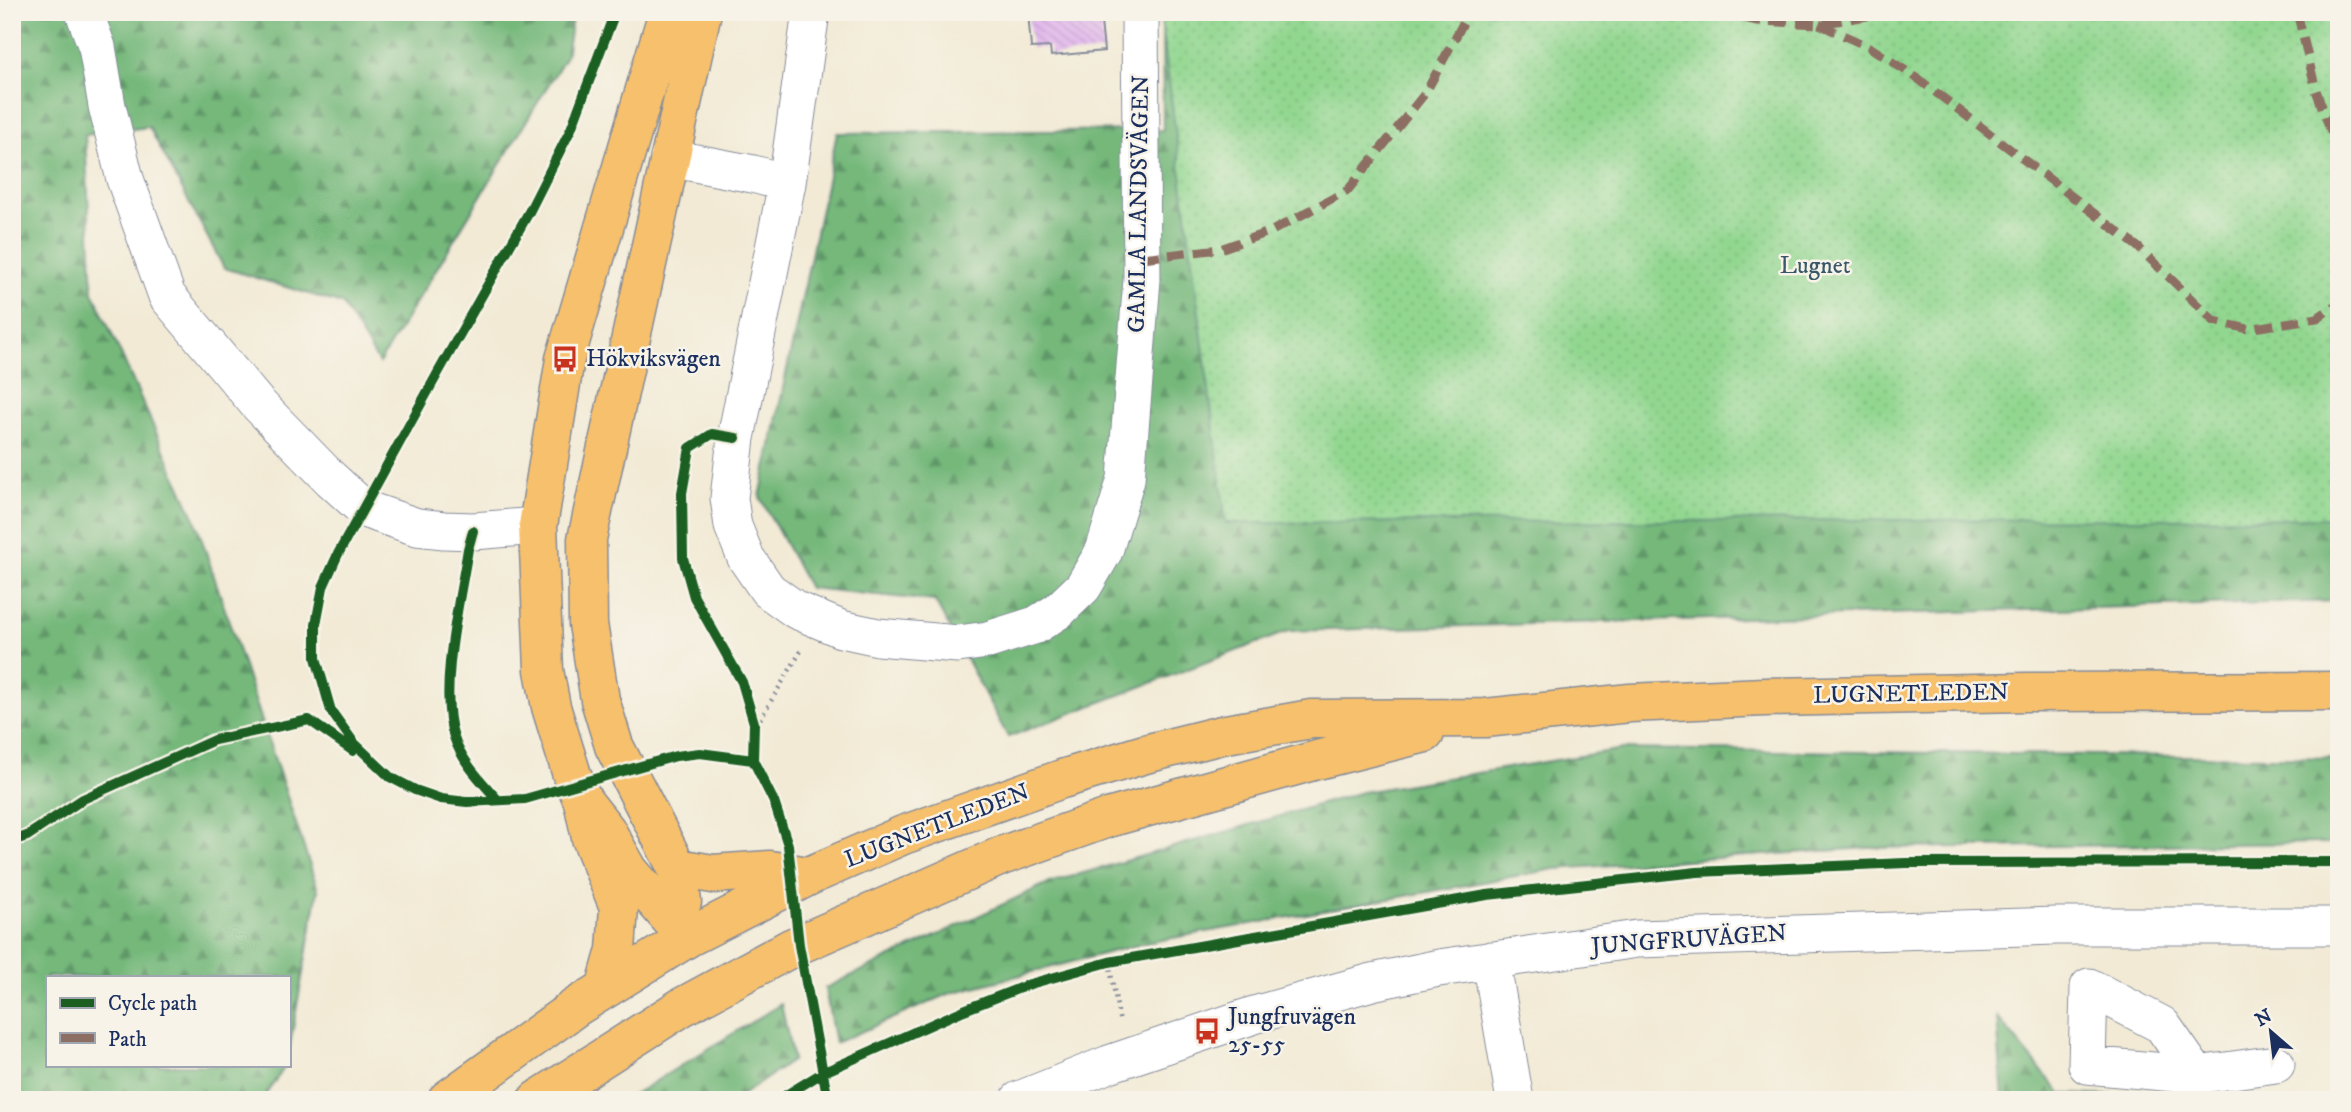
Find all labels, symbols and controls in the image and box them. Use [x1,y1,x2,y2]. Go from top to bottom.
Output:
street label: GAMLA LANDSVÄGEN [1122,75,1156,333]
park label: Lugnet [1780,251,1851,281]
bus stop icon: Hökviksvägen [550,344,580,374]
place label: Hökviksvägen [586,344,721,374]
street label: LUGNETLEDEN [1813,677,2009,711]
street label: LUGNETLEDEN [840,777,1034,875]
street label: JUNGFRUVÄGEN [1588,918,1788,962]
legend [46,976,290,1066]
text: Cycle path [108,991,197,1017]
north arrow [2236,996,2306,1066]
place label: Jungfruvägen 25-55 [1226,1002,1356,1060]
text: N [2251,1004,2276,1032]
bus stop icon: Jungfruvägen 25-55 [1192,1016,1222,1046]
text: Path [108,1027,147,1053]

